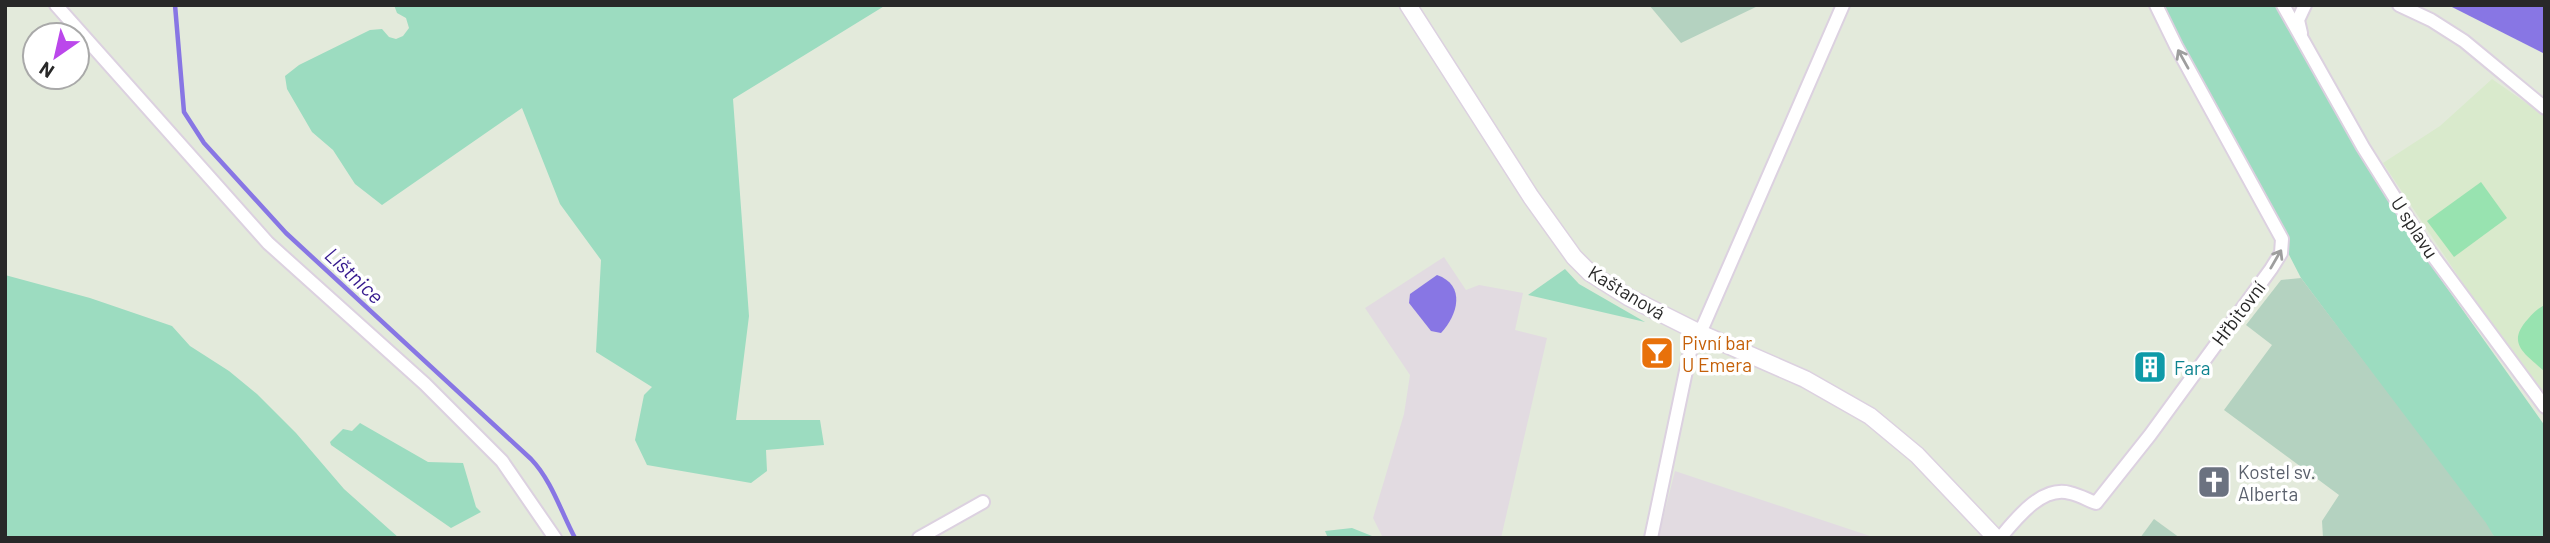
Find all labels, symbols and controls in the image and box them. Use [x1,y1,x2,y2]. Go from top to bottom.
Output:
north arrow [21,21,91,91]
one-way arrow [2176,49,2189,70]
text: N [35,57,58,84]
street label: U splavu [2387,192,2443,262]
water label: Líštnice [321,242,389,308]
one-way arrow [2269,250,2283,270]
street label: Kaštanová [1584,260,1670,324]
street label: Hřbitovní [2206,276,2270,350]
place label: Pivní bar U Emera [1682,331,1752,376]
bar icon: Pivní bar U Emera [1638,334,1676,372]
building icon: Fara [2131,348,2169,386]
place label: Fara [2174,356,2210,379]
place label: Kostel sv. Alberta [2238,460,2316,505]
church icon: Kostel sv. Alberta [2195,463,2233,501]

